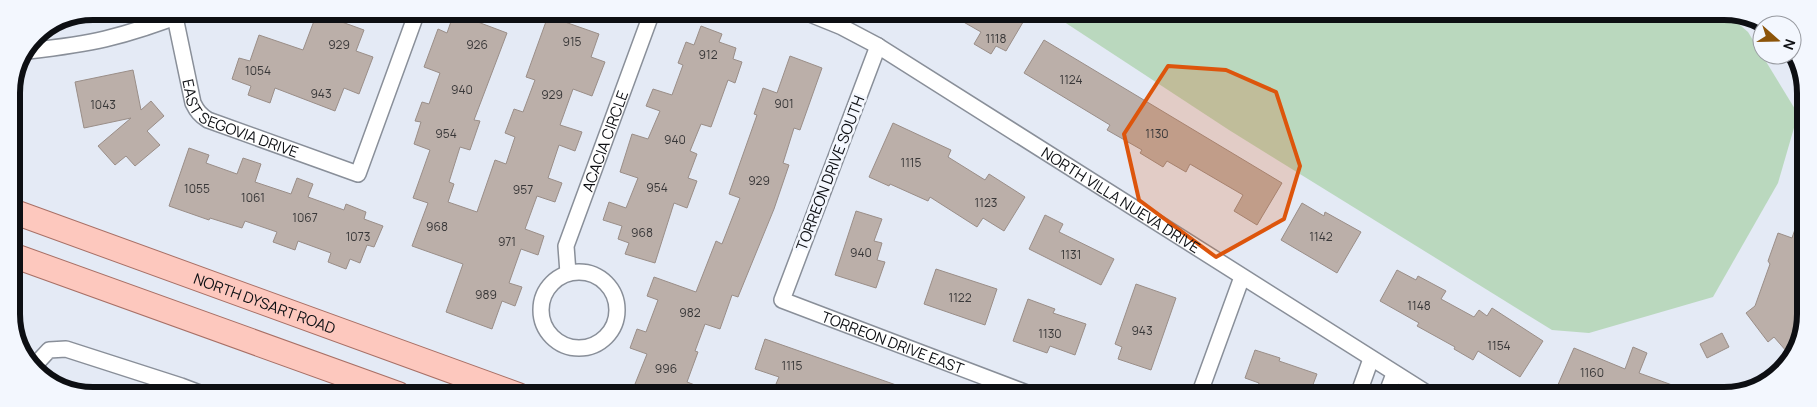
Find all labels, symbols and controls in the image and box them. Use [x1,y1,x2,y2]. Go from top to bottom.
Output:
north arrow [1752,15,1802,65]
house number: 1118 [985,30,1007,47]
house number: 915 [562,33,582,50]
house number: 929 [328,36,350,53]
house number: 926 [466,36,488,53]
text: N [1779,37,1800,53]
house number: 912 [699,46,718,63]
house number: 1054 [245,62,271,79]
house number: 1124 [1059,71,1083,88]
street label: EAST SEGOVIA DRIVE [178,77,301,162]
house number: 940 [451,81,473,98]
house number: 943 [310,85,332,102]
house number: 929 [541,86,563,103]
street label: ACACIA CIRCLE [576,88,633,194]
street label: TORREON DRIVE SOUTH [791,92,869,254]
house number: 901 [774,95,794,112]
house number: 1043 [90,96,116,113]
house number: 954 [435,125,457,142]
house number: 1130 [1145,125,1169,142]
house number: 940 [664,131,686,148]
street label: NORTH VILLA NUEVA DRIVE [1038,142,1204,258]
house number: 1115 [901,154,922,171]
house number: 929 [748,172,770,189]
house number: 954 [646,179,668,196]
house number: 1055 [184,180,210,197]
house number: 957 [513,181,533,198]
house number: 1061 [241,189,265,206]
house number: 1123 [975,194,997,211]
house number: 1067 [292,209,318,226]
house number: 968 [426,218,448,235]
house number: 968 [631,224,653,241]
house number: 1073 [346,228,370,245]
house number: 1142 [1309,228,1333,245]
house number: 971 [498,233,516,250]
house number: 940 [850,244,872,261]
house number: 1131 [1061,246,1081,263]
street label: NORTH DYSART ROAD [191,267,339,338]
house number: 989 [475,286,497,303]
house number: 1122 [948,289,972,306]
house number: 1148 [1407,297,1431,314]
house number: 982 [679,304,701,321]
street label: TORREON DRIVE EAST [819,306,967,379]
house number: 943 [1131,322,1153,339]
house number: 1130 [1038,325,1062,342]
house number: 1154 [1487,337,1511,354]
house number: 1115 [782,357,803,374]
house number: 996 [655,360,677,377]
house number: 1160 [1580,364,1604,381]

